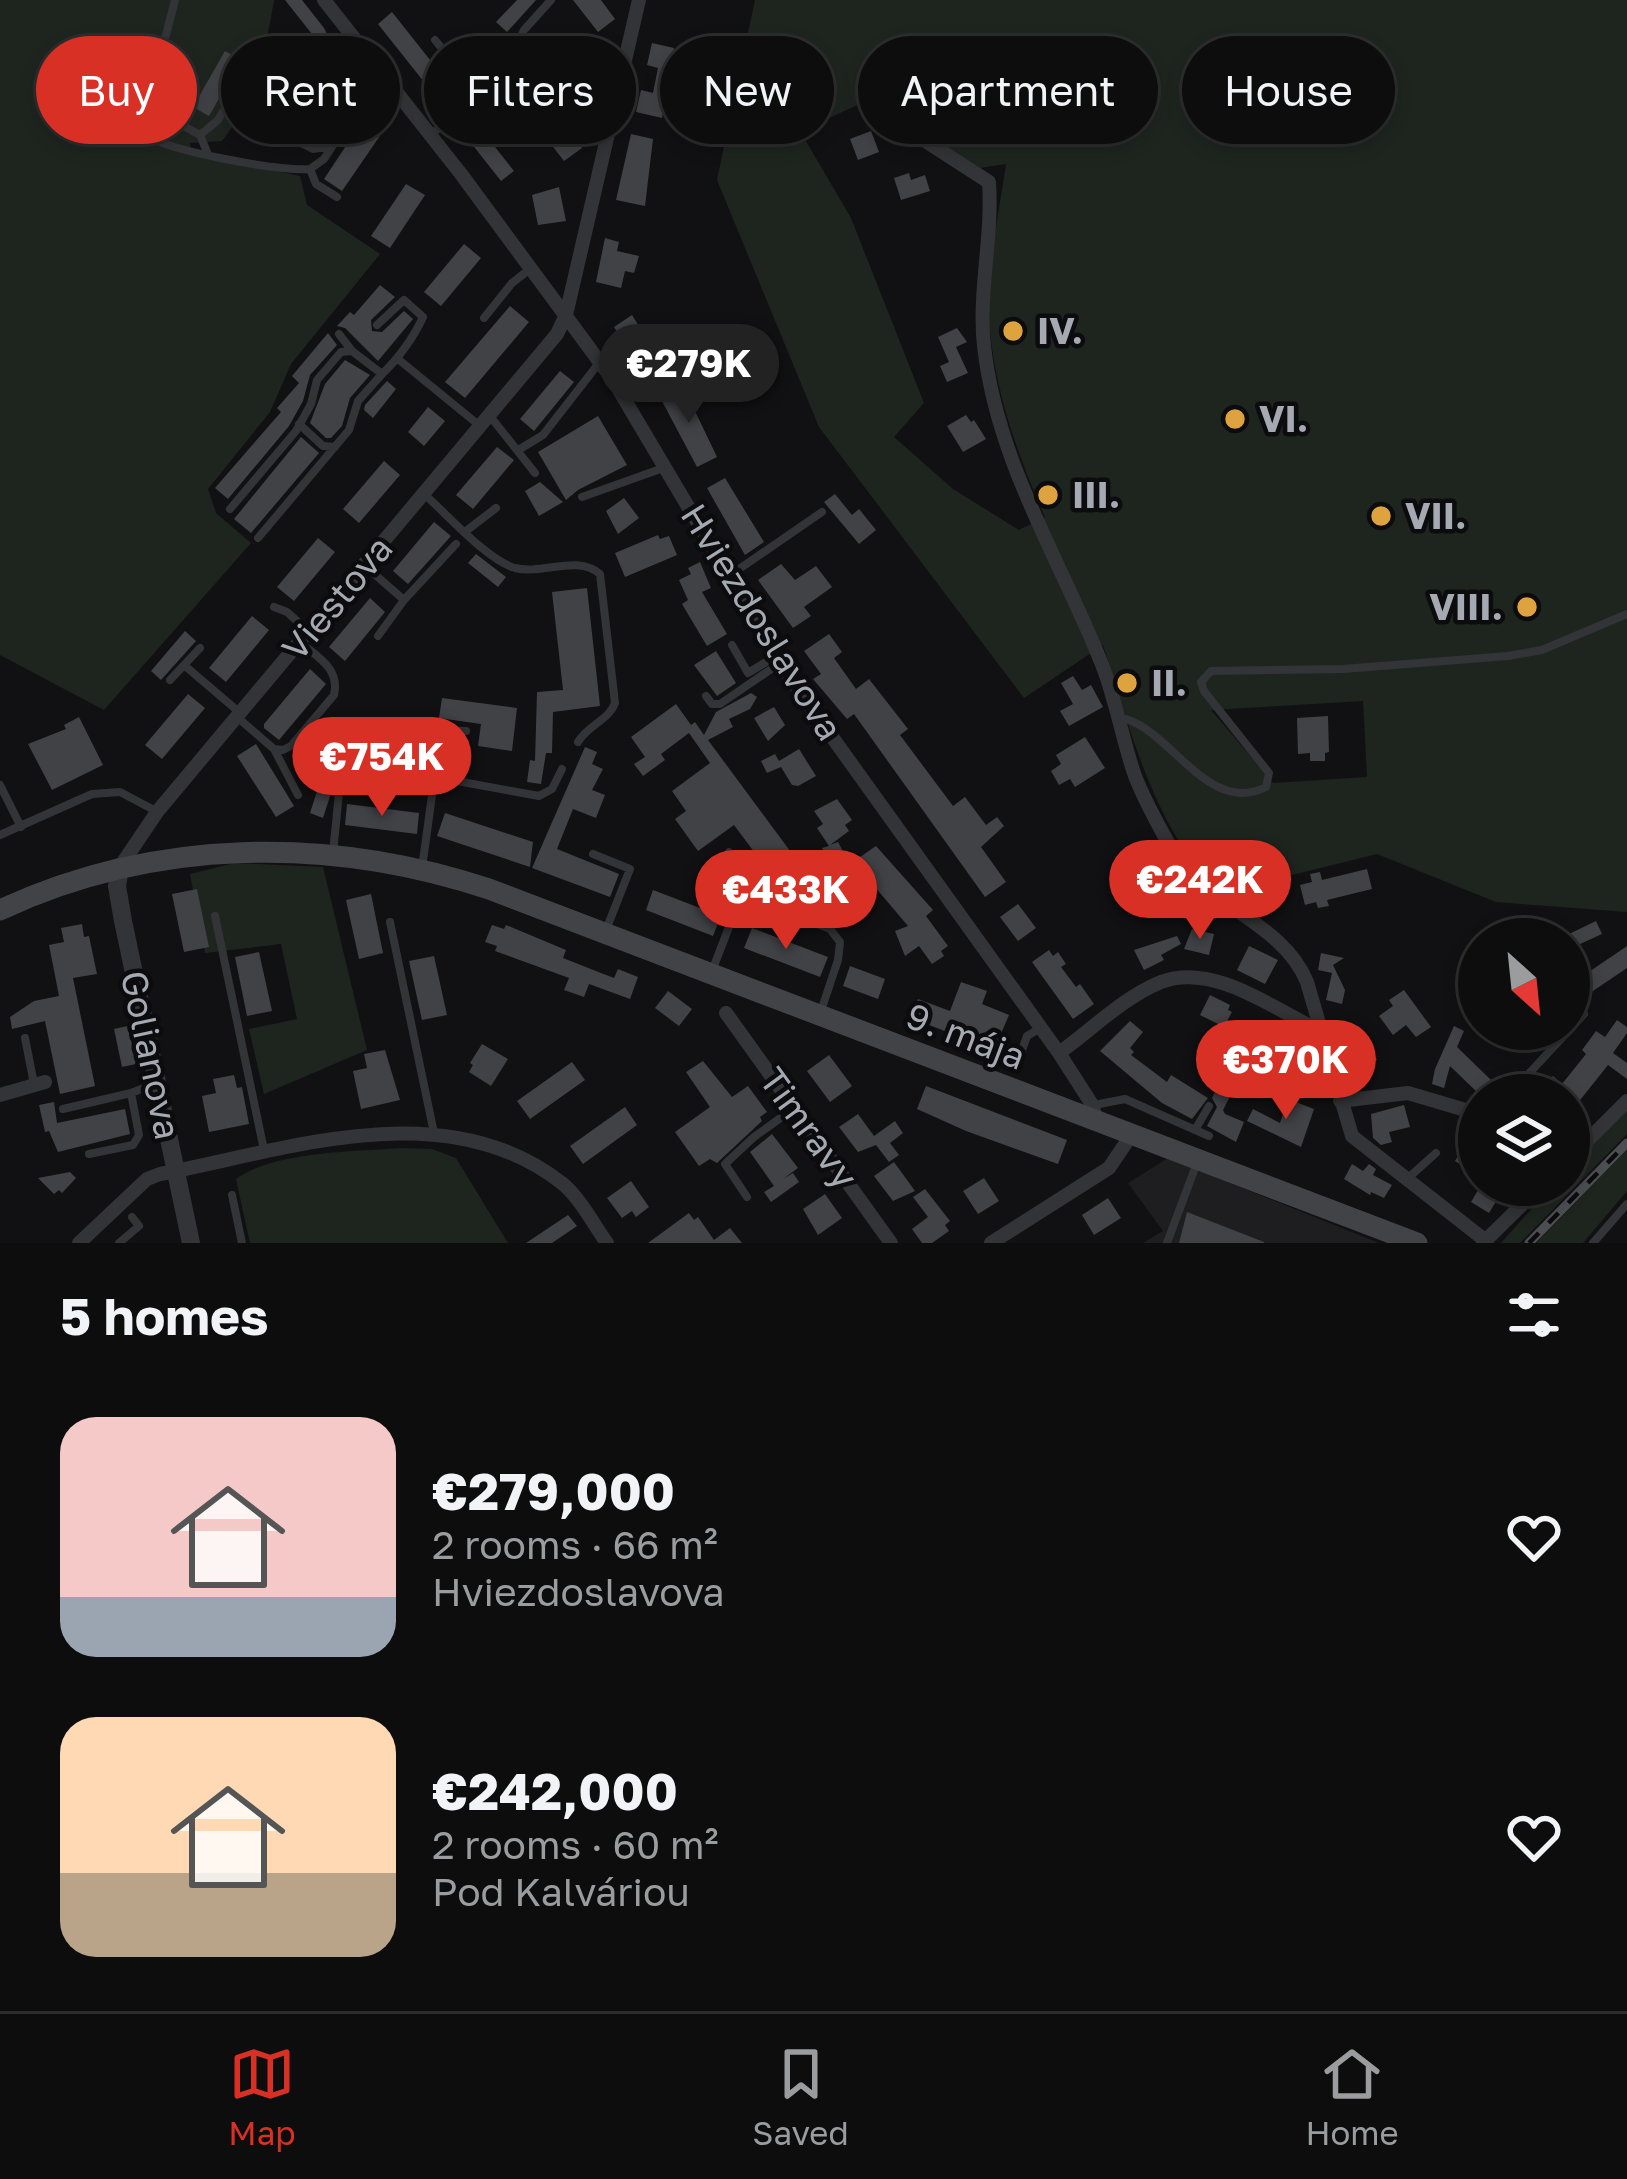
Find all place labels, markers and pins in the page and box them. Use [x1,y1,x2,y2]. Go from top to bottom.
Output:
place label: IV. [1037,309,1083,352]
marker: IV. [1000,318,1026,344]
pin: €279K [605,324,773,426]
place label: VI. [1259,397,1308,440]
marker: VI. [1222,406,1248,432]
place label: III. [1072,473,1120,516]
marker: III. [1035,482,1061,508]
place label: VII. [1405,494,1467,537]
marker: VII. [1368,503,1394,529]
place label: VIII. [1429,585,1503,628]
marker: VIII. [1514,594,1540,620]
place label: II. [1151,661,1187,704]
marker: II. [1114,670,1140,696]
pin: €754K [298,717,466,819]
pin: €242K [1116,840,1284,942]
pin: €433K [702,850,870,952]
pin: €370K [1202,1020,1370,1122]

